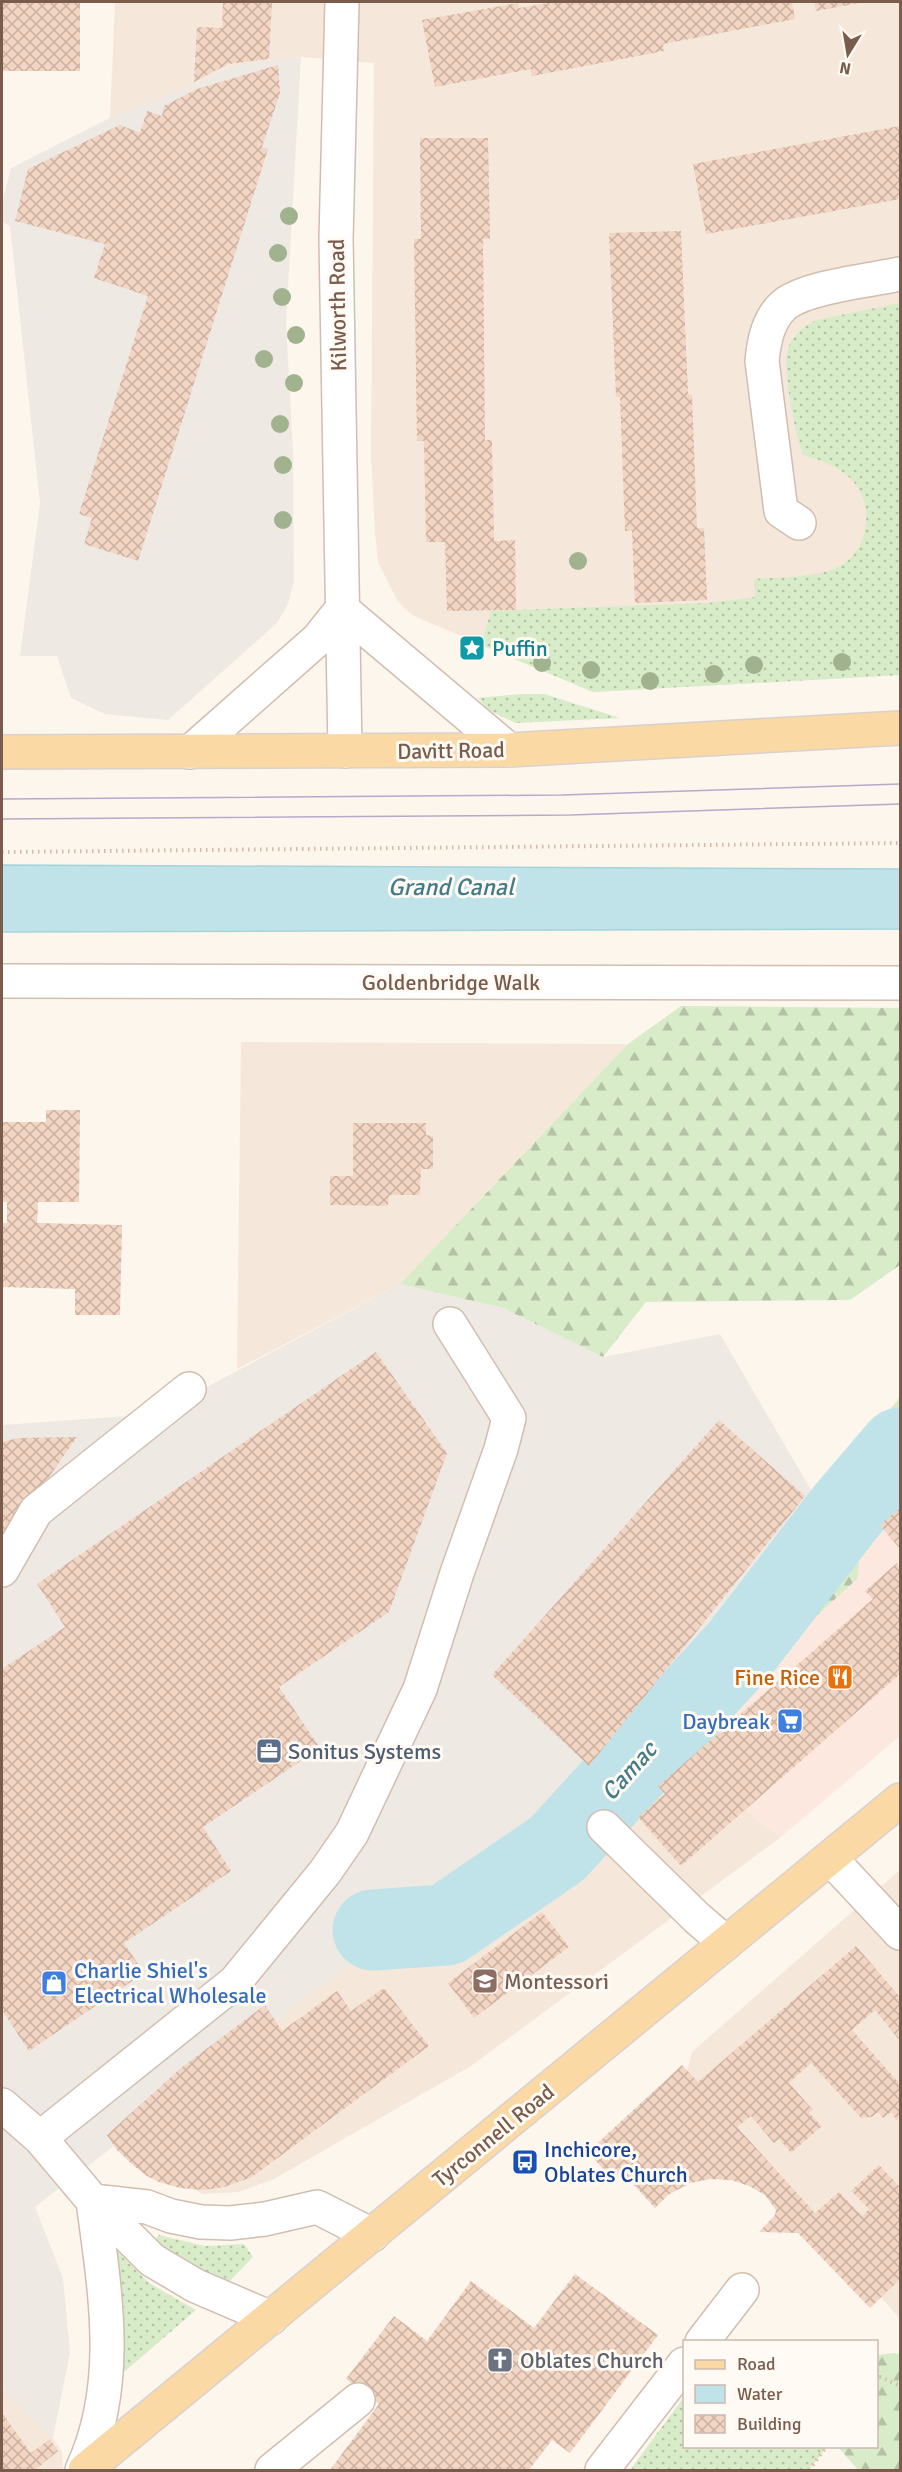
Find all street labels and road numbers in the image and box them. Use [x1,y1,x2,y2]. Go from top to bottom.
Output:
street label: Kilworth Road [323,238,352,372]
street label: Davitt Road [397,736,505,765]
street label: Goldenbridge Walk [362,969,540,996]
street label: Tyrconnell Road [427,2078,560,2193]

